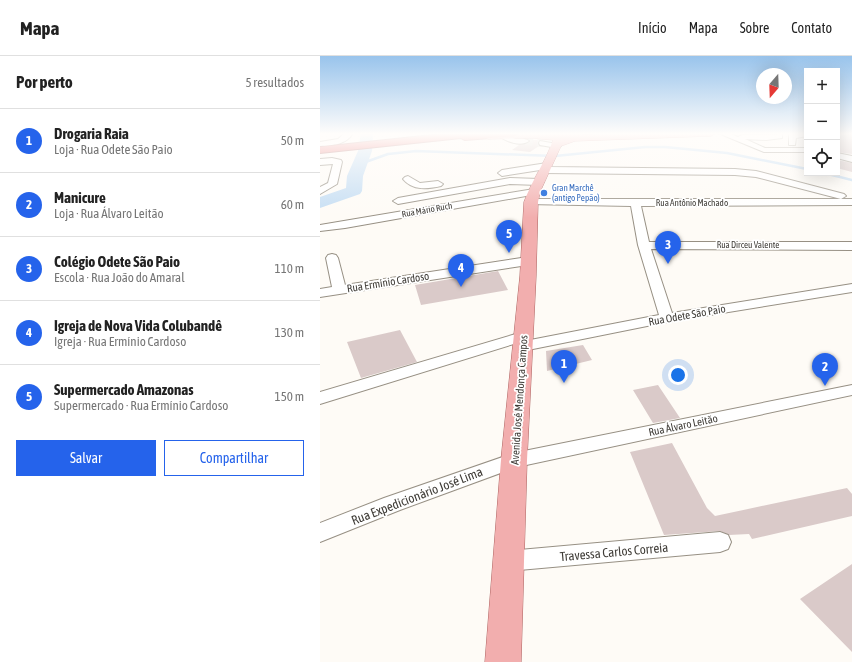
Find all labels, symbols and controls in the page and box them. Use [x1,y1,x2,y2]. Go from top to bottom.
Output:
text: Mapa [20,17,59,39]
text: Início [638,20,667,36]
text: Mapa [689,20,718,36]
text: Sobre [740,20,769,36]
text: Contato [791,20,832,36]
north arrow [756,68,792,104]
map controls [804,68,840,176]
button: + [804,68,840,104]
text: Por perto [16,72,73,92]
text: 5 resultados [245,75,304,90]
button: − [804,104,840,140]
text: Drogaria Raia [54,125,129,142]
text: 1 [26,133,32,148]
text: 50 m [281,133,304,148]
button: locate [804,140,840,176]
text: Loja · Rua Odete São Paio [54,142,173,157]
place label: Gran Marchê (antigo Pepão) [552,183,600,203]
marker: Gran Marchê (antigo Pepão) [539,188,549,198]
text: Manicure [54,189,106,206]
text: 2 [26,197,32,212]
text: 60 m [281,197,304,212]
street label: Rua Antônio Machado [656,198,728,208]
street label: Rua Mário Ruch [401,201,453,219]
text: Loja · Rua Álvaro Leitão [54,206,164,221]
pin: 5 [496,220,522,253]
pin: 3 [655,231,681,264]
street label: Rua Dirceu Valente [717,240,779,250]
text: Colégio Odete São Paio [54,253,180,270]
pin: 4 [448,254,474,287]
text: 3 [26,261,32,276]
text: 110 m [275,261,304,276]
text: Escola · Rua João do Amaral [54,270,185,285]
street label: Rua Ermínio Cardoso [346,270,430,294]
street label: Rua Odete São Paio [648,302,726,328]
text: Igreja de Nova Vida Colubandê [54,317,222,334]
text: 4 [26,325,32,340]
text: 130 m [275,325,304,340]
text: Igreja · Rua Ermínio Cardoso [54,334,186,349]
street label: Avenida José Mendonça Campos [508,335,530,465]
pin: 1 [551,350,577,383]
pin: 2 [812,353,838,386]
your location [668,365,688,385]
text: Supermercado Amazonas [54,381,194,398]
text: 5 [26,389,32,404]
text: 150 m [275,389,304,404]
text: Supermercado · Rua Ermínio Cardoso [54,398,228,413]
street label: Rua Álvaro Leitão [647,412,719,438]
button: Salvar [16,440,156,476]
button: Compartilhar [164,440,304,476]
street label: Rua Expedicionário José Lima [349,464,485,528]
street label: Travessa Carlos Correia [559,540,669,564]

